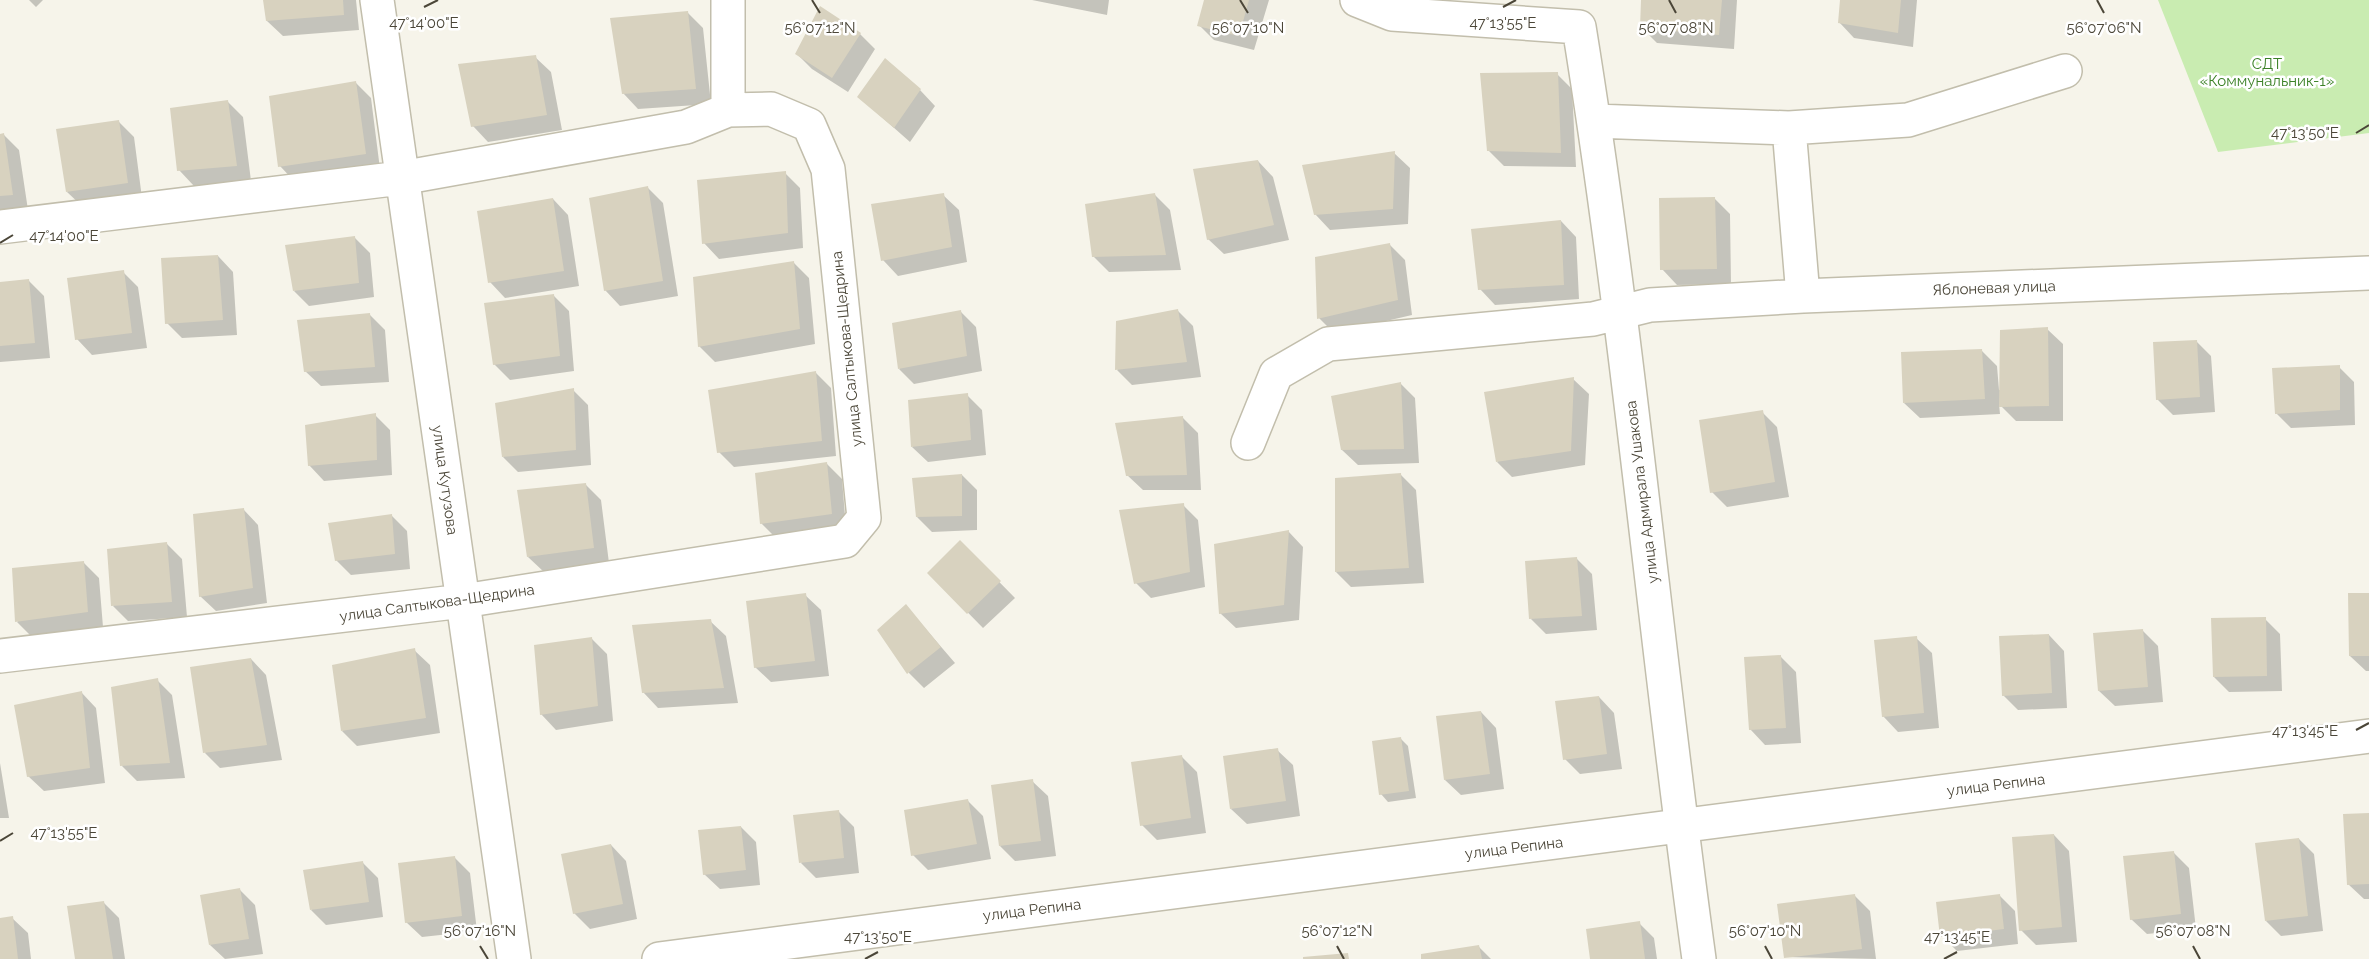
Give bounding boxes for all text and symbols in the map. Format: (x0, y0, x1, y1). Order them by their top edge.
text: 47°14'00"E (389, 14, 459, 32)
text: 47°13'55"E (1470, 14, 1536, 32)
text: 56°07'12"N (784, 19, 856, 37)
text: 56°07'10"N (1212, 19, 1284, 37)
text: 56°07'08"N (1639, 19, 1713, 37)
text: 56°07'06"N (2066, 19, 2142, 37)
park label: СДТ «Коммунальник-1» (2200, 55, 2334, 90)
text: 47°13'50"E (2271, 124, 2339, 142)
text: 47°14'00"E (29, 227, 99, 245)
street label: улица Салтыкова-Щедрина (828, 250, 866, 448)
street label: Яблоневая улица (1932, 277, 2056, 299)
street label: улица Адмирала Ушакова (1622, 400, 1662, 584)
street label: улица Кутузова (428, 424, 462, 536)
street label: улица Салтыкова-Щедрина (338, 580, 536, 626)
text: 47°13'45"E (2272, 722, 2338, 740)
street label: улица Репина (1946, 770, 2046, 800)
text: 47°13'55"E (31, 824, 97, 842)
street label: улица Репина (1464, 833, 1564, 863)
street label: улица Репина (982, 895, 1082, 925)
text: 56°07'16"N (444, 922, 516, 940)
text: 56°07'12"N (1301, 922, 1373, 940)
text: 56°07'10"N (1729, 922, 1801, 940)
text: 56°07'08"N (2156, 922, 2230, 940)
text: 47°13'50"E (844, 928, 912, 946)
text: 47°13'45"E (1924, 928, 1990, 946)

